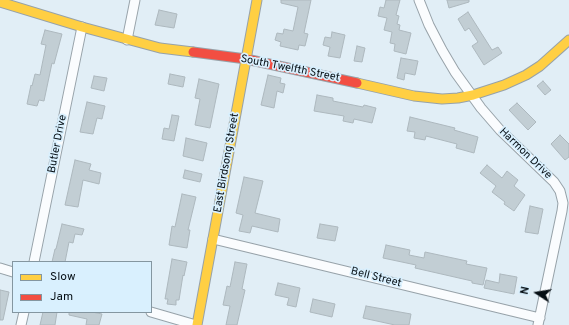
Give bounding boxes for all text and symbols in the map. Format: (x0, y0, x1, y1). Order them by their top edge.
street label: South Twelfth Street (239, 53, 341, 85)
street label: East Birdsong Street (212, 112, 242, 214)
street label: Butler Drive (46, 114, 70, 174)
street label: Harmon Drive (496, 126, 554, 182)
legend (12, 261, 152, 313)
street label: Bell Street (349, 265, 403, 291)
text: Slow (50, 269, 76, 285)
north arrow (517, 273, 557, 313)
text: N (518, 285, 533, 296)
text: Jam (50, 289, 73, 305)

